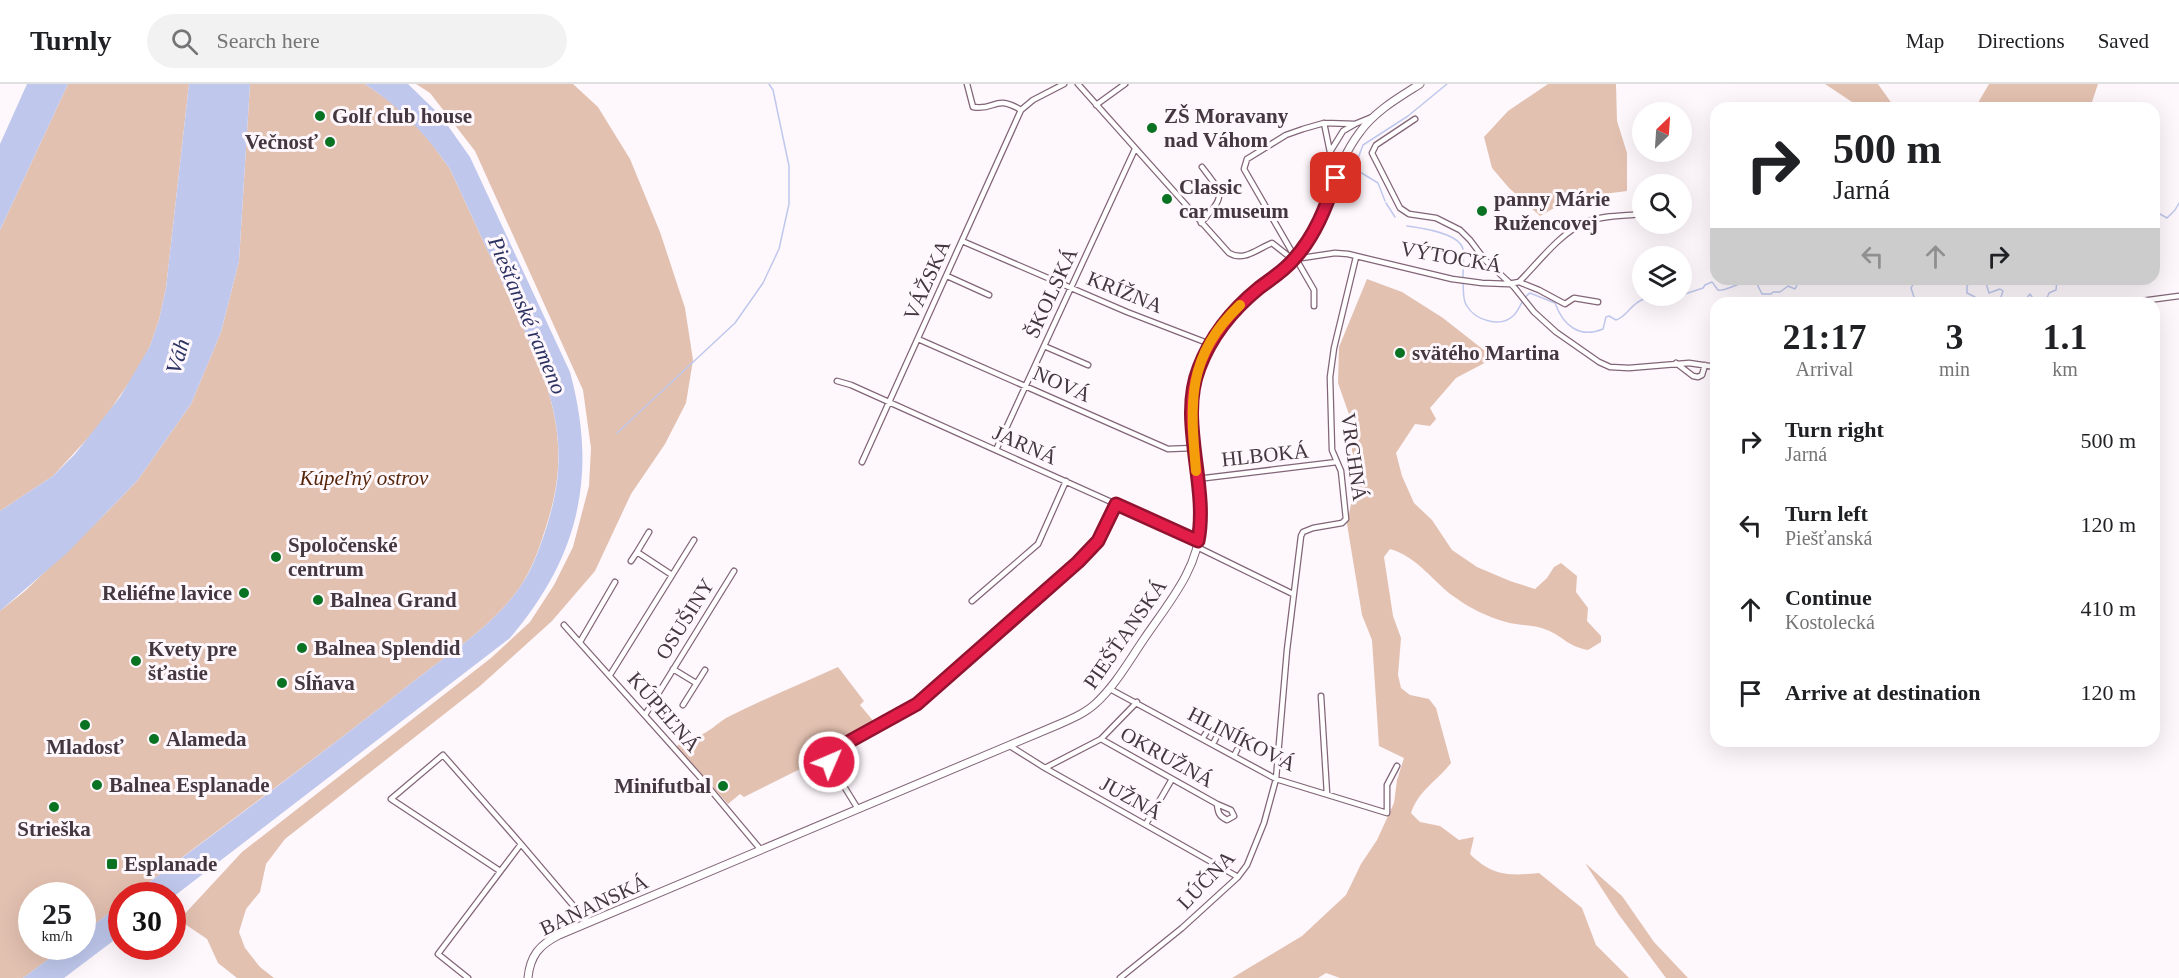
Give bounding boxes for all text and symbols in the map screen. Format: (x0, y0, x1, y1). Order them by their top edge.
search box (147, 14, 567, 68)
text: Turnly (30, 25, 111, 56)
icon: search (168, 25, 201, 58)
text: Search here (216, 28, 320, 53)
text: Map (1906, 29, 1944, 53)
text: Directions (1977, 29, 2065, 53)
text: Saved (2098, 29, 2149, 53)
north arrow (1632, 102, 1692, 162)
map controls (1632, 102, 1692, 306)
place label: Golf club house (332, 104, 472, 128)
place label: ZŠ Moravany nad Váhom (1164, 104, 1289, 152)
marker: Golf club house (313, 109, 327, 123)
marker: ZŠ Moravany nad Váhom (1145, 121, 1159, 135)
icon: right (1734, 126, 1812, 204)
text: 500 m (1833, 126, 1942, 172)
place label: Večnosť (245, 130, 318, 154)
marker: Večnosť (323, 135, 337, 149)
pin (1310, 152, 1361, 203)
icon: arrive (1319, 161, 1352, 194)
button: search (1632, 174, 1692, 234)
place label: Classic car museum (1179, 175, 1289, 223)
text: Jarná (1833, 175, 1890, 205)
place label: panny Márie Ružencovej (1494, 187, 1610, 235)
marker: Classic car museum (1160, 192, 1174, 206)
marker: panny Márie Ružencovej (1475, 204, 1489, 218)
water label: Piešťanské rameno (483, 232, 572, 398)
street label: VÁŽSKA (899, 235, 956, 324)
street label: VÝTOCKÁ (1399, 236, 1504, 278)
icon: left (1856, 240, 1889, 273)
icon: ahead (1919, 240, 1952, 273)
icon: right (1982, 240, 2015, 273)
street label: ŠKOLSKÁ (1020, 243, 1083, 342)
button: layers (1632, 246, 1692, 306)
street label: KRÍŽNA (1084, 266, 1167, 318)
text: 21:17 (1782, 317, 1866, 357)
text: 3 (1946, 317, 1964, 357)
text: 1.1 (2043, 317, 2088, 357)
water label: Váh (160, 336, 195, 377)
place label: svätého Martina (1412, 341, 1560, 365)
marker: svätého Martina (1393, 346, 1407, 360)
text: Arrival (1796, 358, 1853, 380)
text: min (1939, 358, 1970, 380)
text: km (2052, 358, 2078, 380)
street label: NOVÁ (1029, 361, 1095, 408)
street label: VRCHNÁ (1336, 411, 1372, 503)
text: Turn right (1785, 417, 1884, 442)
street label: JARNÁ (989, 420, 1062, 470)
icon: right (1734, 425, 1767, 458)
text: 500 m (2080, 428, 2136, 453)
street label: HLBOKÁ (1220, 438, 1311, 472)
text: Jarná (1785, 443, 1827, 465)
park label: Kúpeľný ostrov (299, 466, 429, 490)
text: Turn left (1785, 501, 1868, 526)
icon: left (1734, 509, 1767, 542)
text: 120 m (2080, 512, 2136, 537)
text: Piešťanská (1785, 527, 1872, 549)
place label: Spoločenské centrum (288, 533, 398, 581)
marker: Spoločenské centrum (269, 550, 283, 564)
street label: OSUŠINY (651, 574, 719, 664)
street label: PIEŠŤANSKÁ (1078, 574, 1172, 693)
place label: Reliéfne lavice (102, 581, 232, 605)
text: Continue (1785, 585, 1872, 610)
marker: Reliéfne lavice (237, 586, 251, 600)
place label: Balnea Grand (330, 588, 457, 612)
marker: Balnea Grand (311, 593, 325, 607)
icon: ahead (1734, 593, 1767, 626)
text: 410 m (2080, 596, 2136, 621)
text: Kostolecká (1785, 611, 1875, 633)
place label: Balnea Splendid (314, 636, 461, 660)
place label: Kvety pre šťastie (148, 637, 237, 685)
marker: Balnea Splendid (295, 641, 309, 655)
marker: Kvety pre šťastie (129, 654, 143, 668)
street label: KÚPEĽNÁ (623, 667, 706, 757)
place label: Sĺňava (294, 671, 355, 695)
marker: Sĺňava (275, 676, 289, 690)
icon: arrive (1734, 677, 1767, 710)
text: Arrive at destination (1785, 680, 1981, 705)
text: 120 m (2080, 680, 2136, 705)
street label: HLINÍKOVÁ (1184, 702, 1301, 777)
marker: Mladosť (78, 718, 92, 732)
street label: OKRUŽNÁ (1116, 722, 1218, 793)
place label: Alameda (166, 727, 247, 751)
position arrow (797, 730, 861, 794)
marker: Alameda (147, 732, 161, 746)
place label: Mladosť (46, 735, 124, 759)
street label: JUŽNÁ (1096, 771, 1167, 825)
place label: Balnea Esplanade (109, 773, 269, 797)
place label: Minifutbal (614, 774, 711, 798)
marker: Balnea Esplanade (90, 778, 104, 792)
marker: Minifutbal (716, 779, 730, 793)
marker: Strieška (47, 800, 61, 814)
place label: Strieška (17, 817, 91, 841)
street label: LÚČNA (1172, 845, 1240, 914)
place label: Esplanade (124, 852, 217, 876)
marker: Esplanade (105, 857, 119, 871)
street label: BANANSKÁ (536, 869, 653, 941)
speed limit sign: 30 (108, 882, 186, 960)
text: 25 (42, 897, 72, 930)
text: km/h (42, 928, 72, 944)

